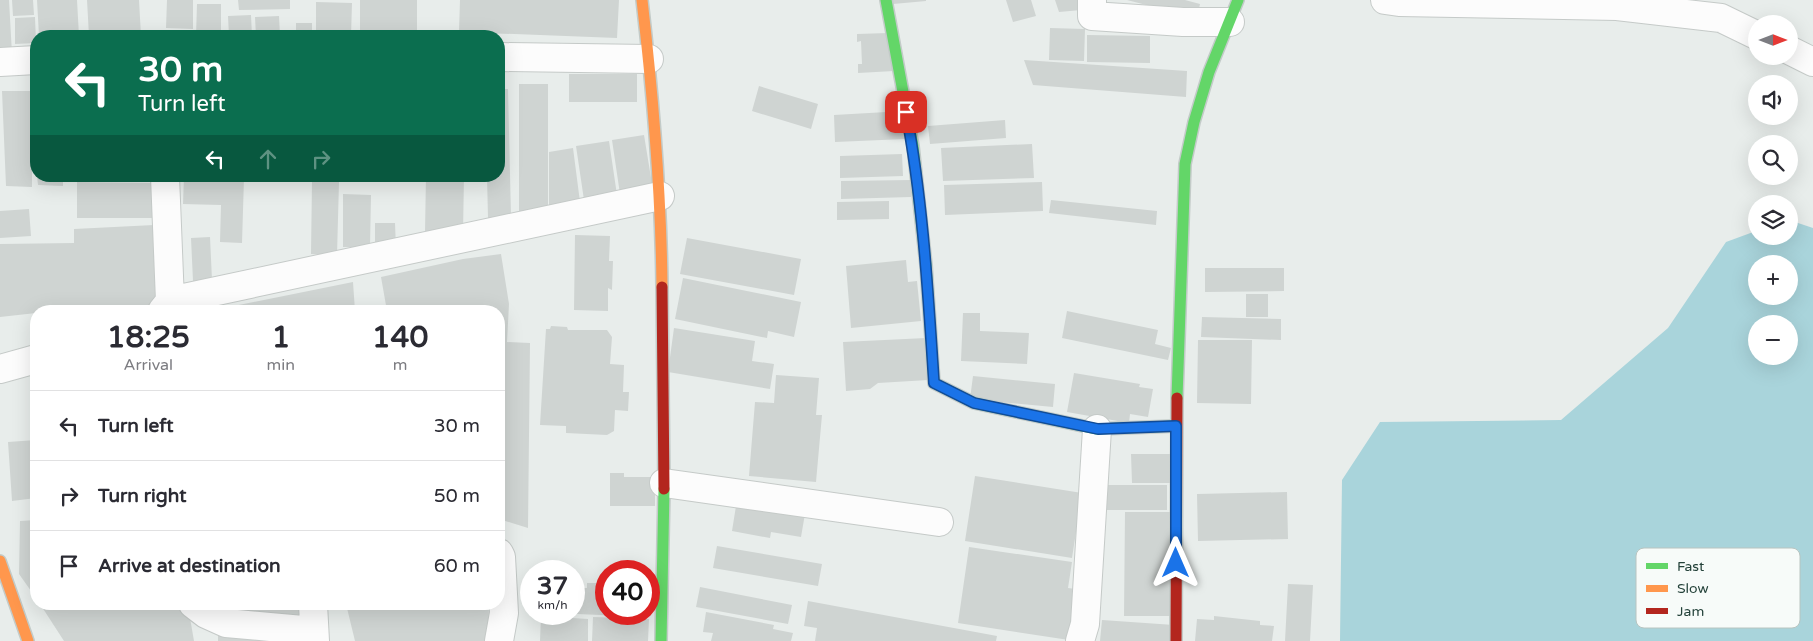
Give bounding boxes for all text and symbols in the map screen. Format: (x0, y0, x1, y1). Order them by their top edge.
north arrow (1748, 15, 1798, 65)
map controls (1748, 15, 1798, 365)
text: 30 m (138, 49, 223, 91)
icon: left (55, 50, 120, 115)
button: sound (1748, 75, 1798, 125)
text: Turn left (138, 91, 226, 117)
pin (885, 91, 927, 133)
icon: arrive (892, 98, 920, 126)
button: search (1748, 135, 1798, 185)
icon: left (201, 145, 229, 173)
icon: ahead (254, 145, 282, 173)
icon: right (307, 145, 335, 173)
button: layers (1748, 195, 1798, 245)
button: + (1748, 255, 1798, 305)
button: − (1748, 315, 1798, 365)
text: 18:25 (107, 319, 190, 356)
text: 1 (271, 319, 290, 356)
text: 140 (372, 319, 428, 356)
text: Arrival (124, 355, 173, 375)
text: min (267, 355, 295, 375)
text: m (393, 355, 407, 375)
icon: left (55, 412, 83, 440)
text: Turn left (98, 415, 174, 437)
text: 30 m (434, 415, 480, 437)
icon: right (55, 482, 83, 510)
text: Turn right (98, 485, 186, 507)
text: 50 m (434, 485, 480, 507)
position arrow (1149, 536, 1201, 588)
legend (1636, 548, 1800, 628)
icon: arrive (55, 552, 83, 580)
text: Arrive at destination (98, 555, 281, 577)
text: 60 m (434, 555, 480, 577)
text: Fast (1677, 558, 1705, 575)
speed limit sign: 40 (595, 560, 660, 625)
text: 37 (537, 571, 568, 601)
text: Slow (1677, 580, 1709, 597)
text: km/h (537, 598, 568, 612)
text: Jam (1677, 603, 1704, 620)

